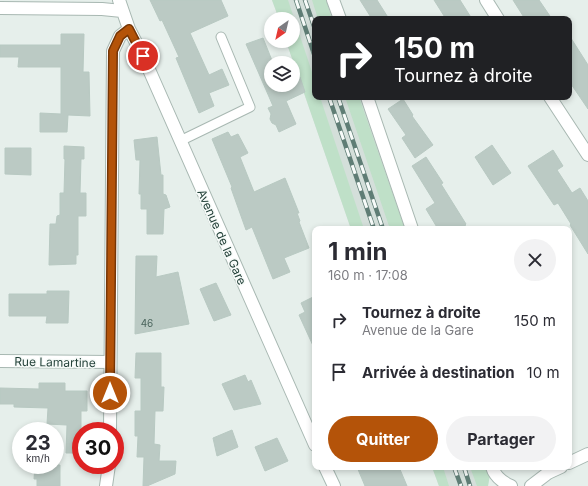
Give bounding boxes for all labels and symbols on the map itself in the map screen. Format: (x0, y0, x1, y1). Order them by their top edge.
north arrow (264, 12, 300, 48)
pin (126, 39, 160, 73)
street label: Avenue de la Gare (194, 187, 250, 287)
house number: 46 (141, 317, 153, 329)
street label: Rue Lamartine (14, 354, 96, 370)
position arrow (89, 372, 131, 414)
speed limit sign: 30 (72, 422, 124, 474)

